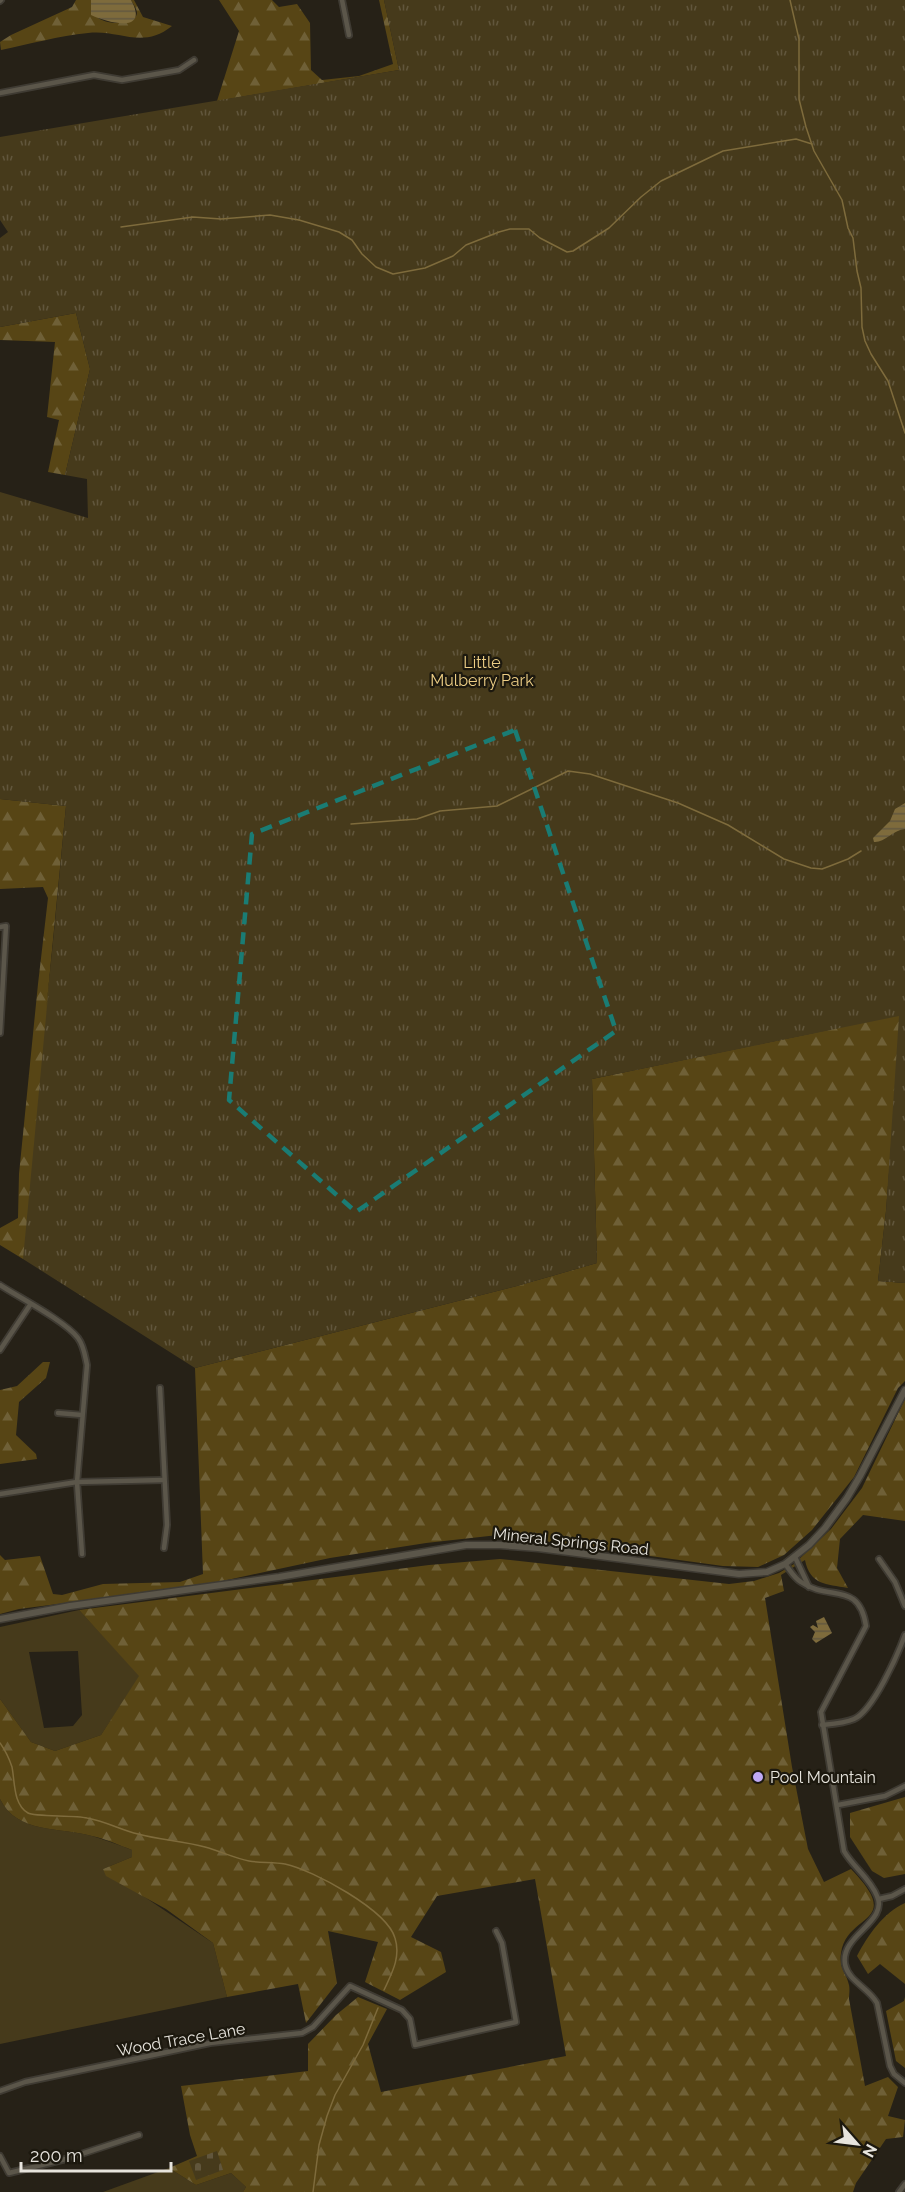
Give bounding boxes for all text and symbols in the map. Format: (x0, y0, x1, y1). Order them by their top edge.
park label: Little Mulberry Park (430, 653, 534, 690)
street label: Mineral Springs Road (492, 1524, 650, 1559)
place label: Pool Mountain (770, 1768, 876, 1787)
marker: Pool Mountain (751, 1770, 765, 1784)
street label: Wood Trace Lane (116, 2019, 247, 2060)
north arrow (827, 2114, 887, 2174)
scale bar (21, 2135, 171, 2173)
text: N (859, 2141, 881, 2161)
text: 200 m (30, 2145, 83, 2166)

